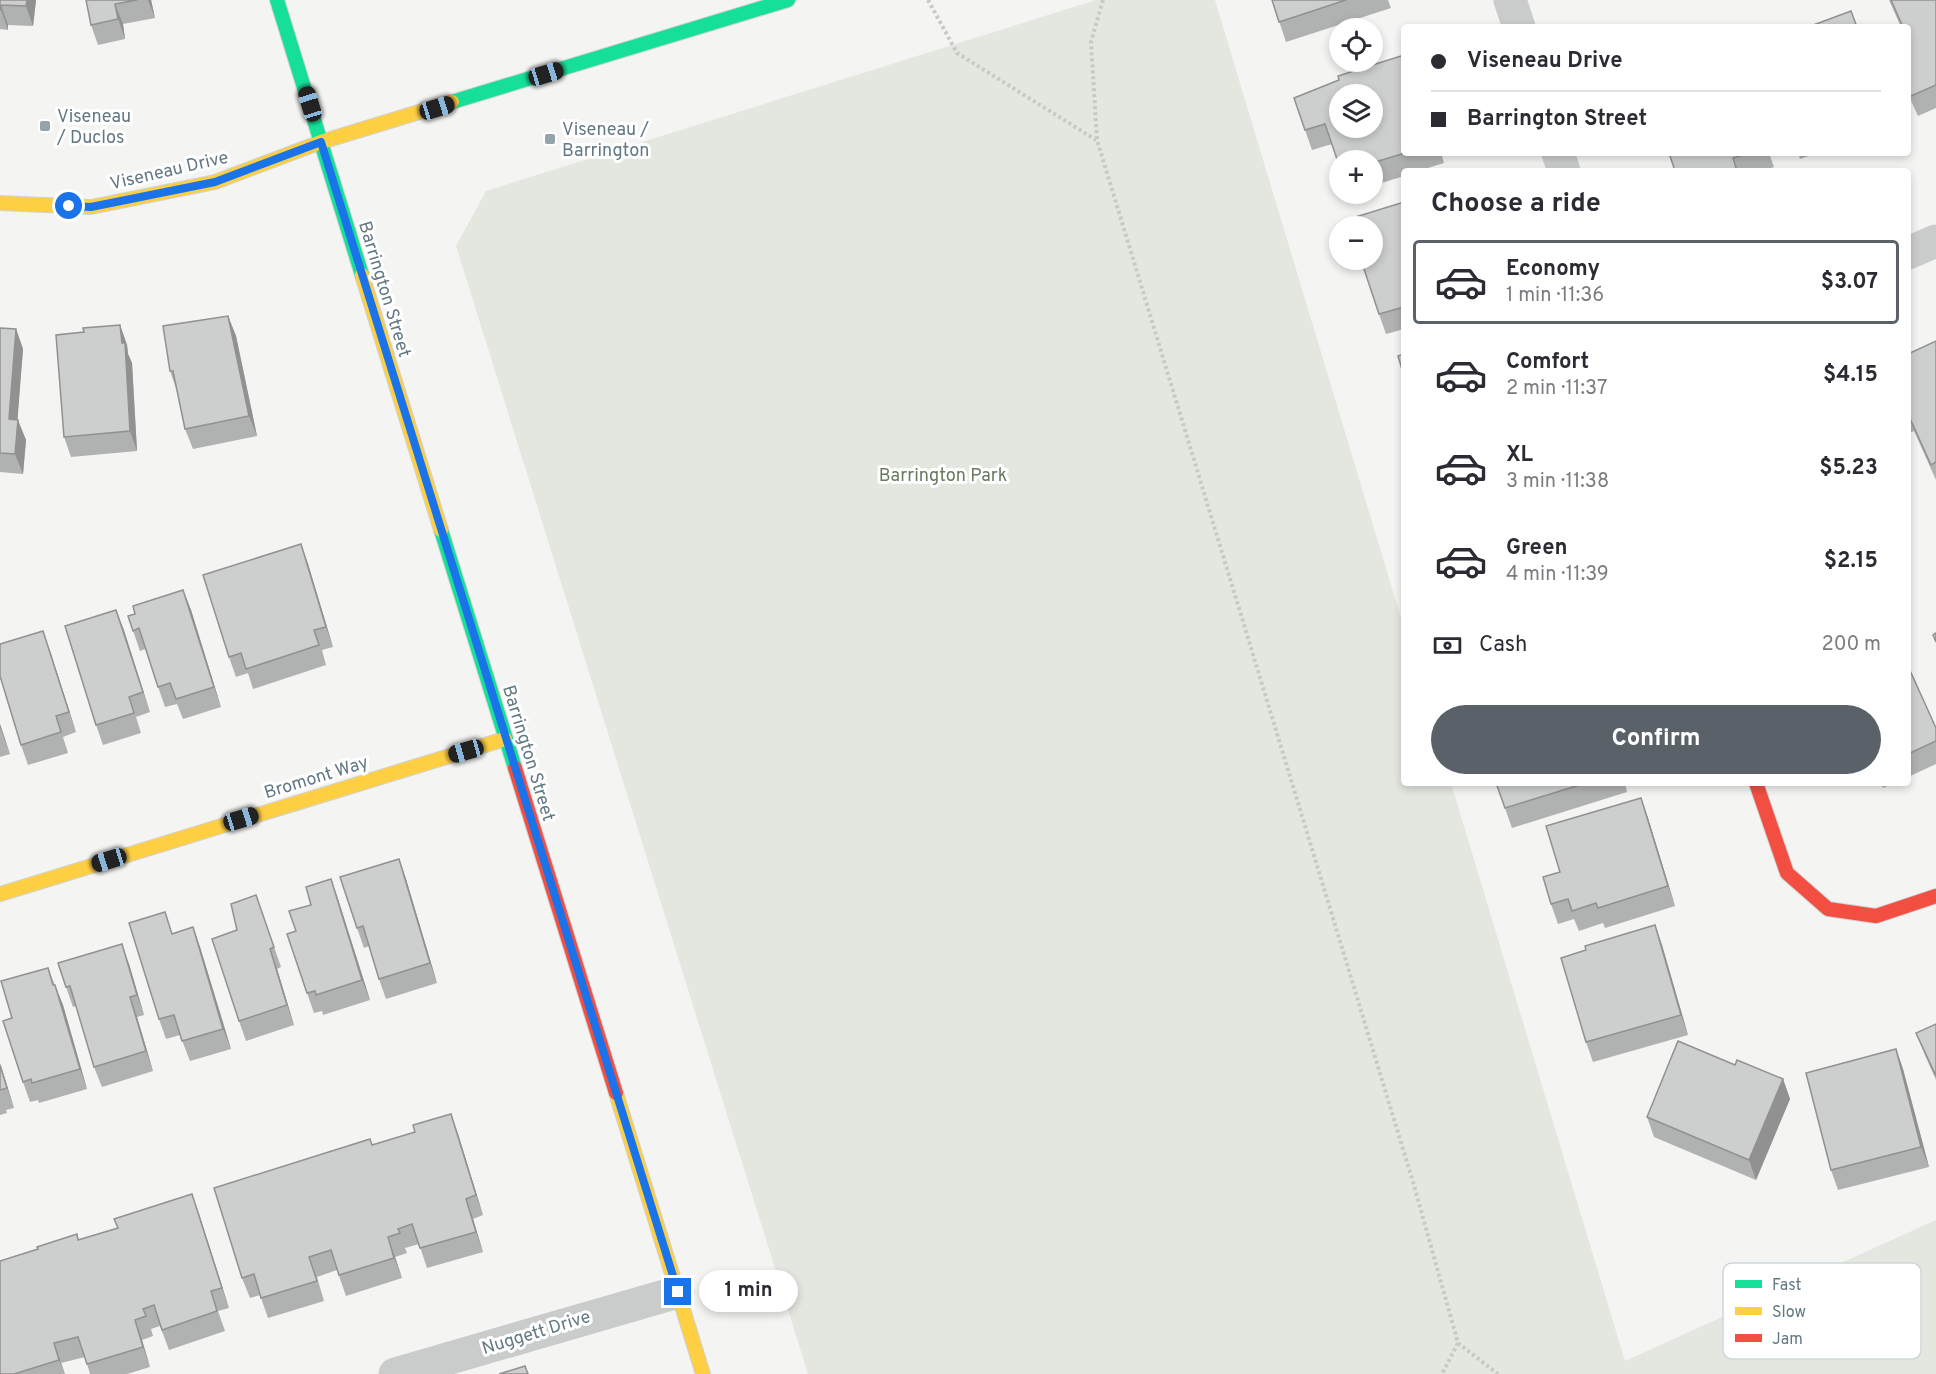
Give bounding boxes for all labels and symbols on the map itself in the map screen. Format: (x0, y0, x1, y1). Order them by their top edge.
car (526, 60, 566, 88)
car (296, 84, 324, 124)
car (417, 94, 457, 122)
place label: Viseneau / Duclos (56, 106, 131, 150)
marker: Viseneau / Duclos (38, 119, 52, 133)
place label: Viseneau / Barrington (562, 119, 649, 163)
marker: Viseneau / Barrington (543, 132, 557, 146)
street label: Viseneau Drive (108, 147, 231, 196)
route start (55, 192, 82, 219)
street label: Barrington Street (352, 219, 415, 360)
park label: Barrington Park (879, 465, 1007, 488)
street label: Barrington Street (496, 683, 559, 824)
car (446, 737, 486, 765)
street label: Bromont Way (261, 752, 371, 805)
car (221, 805, 261, 833)
car (89, 846, 129, 874)
legend (1723, 1263, 1921, 1359)
callout: 1 min (699, 1271, 798, 1313)
text: Fast (1772, 1276, 1802, 1296)
route end (664, 1278, 691, 1305)
text: Slow (1772, 1303, 1806, 1323)
street label: Nuggett Drive (479, 1306, 594, 1361)
text: Jam (1772, 1330, 1803, 1350)

